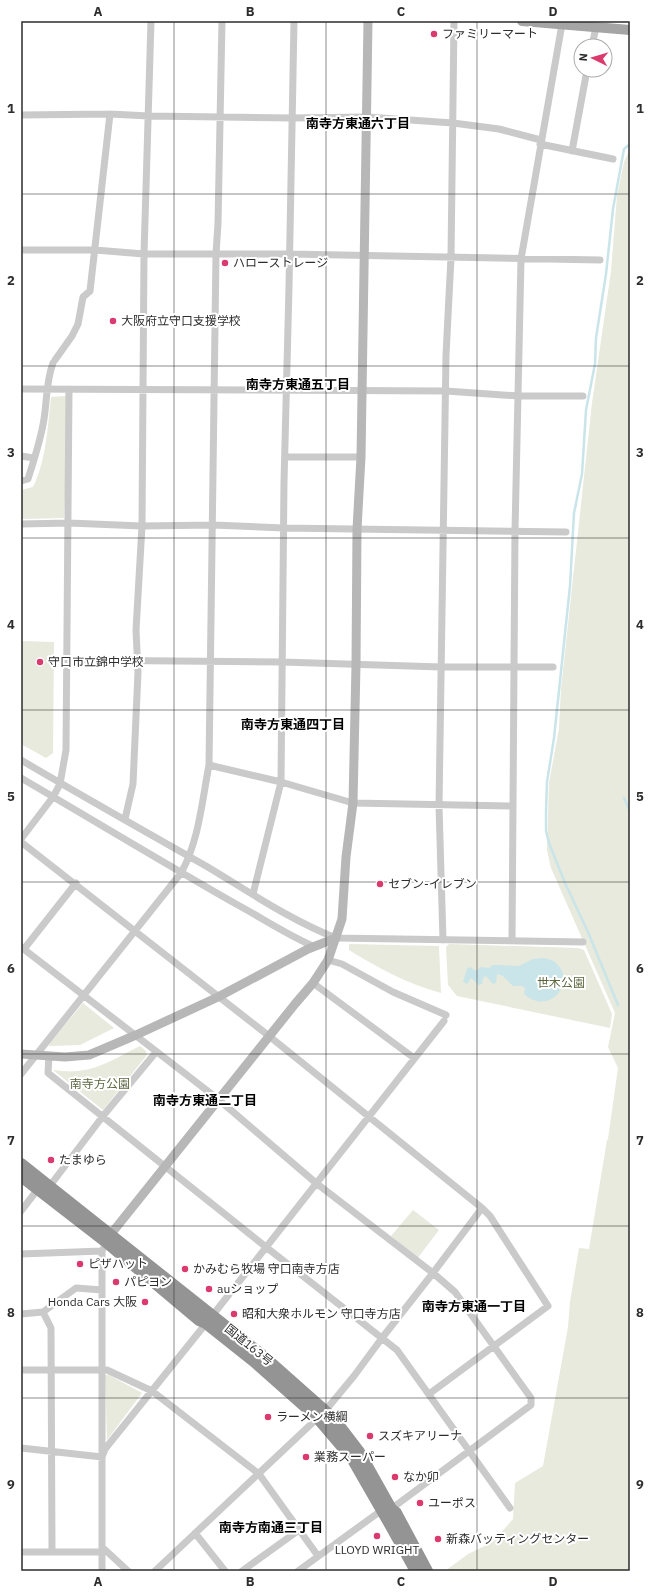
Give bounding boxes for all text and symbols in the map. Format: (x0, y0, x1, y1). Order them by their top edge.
text: A (94, 3, 103, 20)
text: B (246, 3, 255, 20)
text: C (397, 3, 406, 20)
text: D (548, 3, 558, 20)
place label: ファミリーマート (442, 26, 538, 41)
marker: ファミリーマート (429, 29, 439, 39)
north arrow (573, 38, 613, 78)
text: N (576, 53, 590, 62)
text: 1 (7, 100, 15, 117)
text: 1 (636, 100, 644, 117)
district label: 南寺方東通六丁目 (306, 115, 410, 132)
place label: ハローストレージ (233, 255, 328, 270)
marker: ハローストレージ (220, 258, 230, 268)
text: 2 (7, 272, 15, 289)
text: 2 (636, 272, 644, 289)
place label: 大阪府立守口支援学校 (121, 313, 241, 328)
marker: 大阪府立守口支援学校 (108, 316, 118, 326)
district label: 南寺方東通五丁目 (246, 376, 350, 393)
text: 3 (7, 444, 15, 461)
text: 3 (636, 444, 644, 461)
text: 4 (7, 616, 15, 633)
text: 4 (636, 616, 644, 633)
place label: 守口市立錦中学校 (48, 654, 144, 669)
marker: 守口市立錦中学校 (35, 657, 45, 667)
district label: 南寺方東通四丁目 (241, 716, 345, 733)
text: 5 (7, 788, 15, 805)
text: 5 (636, 788, 644, 805)
place label: セブン-イレブン (388, 876, 477, 891)
marker: セブン-イレブン (375, 879, 385, 889)
text: 6 (7, 960, 15, 977)
text: 6 (636, 960, 644, 977)
park label: 世木公園 (537, 975, 585, 990)
park label: 南寺方公園 (70, 1076, 130, 1091)
district label: 南寺方東通二丁目 (153, 1092, 257, 1109)
text: 7 (7, 1132, 15, 1149)
text: 7 (636, 1132, 644, 1149)
place label: たまゆら (59, 1152, 107, 1167)
marker: たまゆら (46, 1155, 56, 1165)
place label: ピザハット (88, 1256, 148, 1271)
marker: ピザハット (75, 1259, 85, 1269)
place label: かみむら牧場 守口南寺方店 (193, 1261, 340, 1276)
marker: かみむら牧場 守口南寺方店 (180, 1264, 190, 1274)
place label: パピヨン (124, 1274, 172, 1289)
marker: パピヨン (111, 1277, 121, 1287)
place label: auショップ (217, 1281, 278, 1296)
marker: auショップ (204, 1284, 214, 1294)
place label: Honda Cars 大阪 (48, 1294, 137, 1309)
marker: Honda Cars 大阪 (140, 1297, 150, 1307)
district label: 南寺方東通一丁目 (422, 1298, 526, 1315)
text: 8 (7, 1304, 15, 1321)
text: 8 (636, 1304, 644, 1321)
place label: 昭和大衆ホルモン 守口寺方店 (242, 1306, 401, 1321)
marker: 昭和大衆ホルモン 守口寺方店 (229, 1309, 239, 1319)
street label: 国道163号 (222, 1321, 276, 1369)
place label: ラーメン横綱 (276, 1409, 348, 1424)
marker: ラーメン横綱 (263, 1412, 273, 1422)
place label: スズキアリーナ (378, 1428, 462, 1443)
marker: スズキアリーナ (365, 1431, 375, 1441)
place label: 業務スーパー (314, 1449, 386, 1464)
marker: 業務スーパー (301, 1452, 311, 1462)
place label: なか卯 (403, 1469, 439, 1484)
marker: なか卯 (390, 1472, 400, 1482)
text: 9 (7, 1476, 15, 1493)
text: 9 (636, 1476, 644, 1493)
place label: ユーポス (428, 1495, 476, 1510)
marker: ユーポス (415, 1498, 425, 1508)
district label: 南寺方南通三丁目 (219, 1519, 323, 1536)
marker: LLOYD WRIGHT (372, 1531, 382, 1541)
place label: 新森バッティングセンター (446, 1531, 589, 1546)
marker: 新森バッティングセンター (433, 1534, 443, 1544)
place label: LLOYD WRIGHT (335, 1542, 419, 1557)
text: A (94, 1573, 103, 1590)
text: B (246, 1573, 255, 1590)
text: C (397, 1573, 406, 1590)
text: D (548, 1573, 558, 1590)

